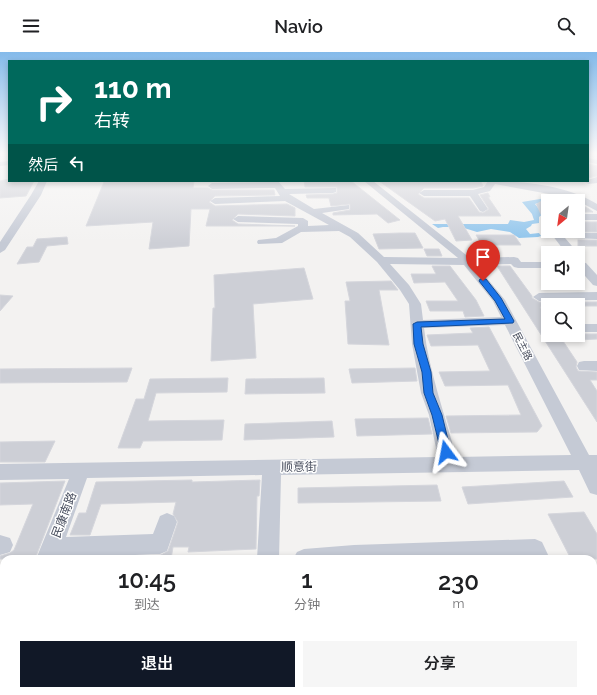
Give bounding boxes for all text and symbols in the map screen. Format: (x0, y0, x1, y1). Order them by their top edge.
icon: menu (20, 15, 42, 37)
icon: search (555, 15, 577, 37)
text: Navio (274, 16, 323, 37)
text: 110 m (94, 72, 172, 105)
icon: right (28, 76, 80, 128)
text: 右转 (94, 110, 130, 131)
icon: left (66, 152, 88, 174)
text: 然后 (28, 156, 58, 174)
north arrow (541, 194, 585, 238)
map controls (541, 194, 585, 342)
pin (466, 240, 500, 281)
icon: arrive (472, 246, 494, 268)
button: sound (541, 246, 585, 290)
button: search (541, 298, 585, 342)
street label: 民主路 (511, 330, 534, 362)
position arrow (425, 431, 467, 473)
street label: 顺意街 (281, 460, 317, 474)
street label: 民康南路 (49, 490, 79, 540)
text: 10:45 (118, 565, 176, 594)
text: 1 (301, 565, 313, 594)
text: 230 (438, 567, 479, 596)
text: m (453, 596, 464, 611)
text: 到达 (134, 597, 160, 612)
text: 分钟 (294, 597, 320, 612)
button: 退出 (20, 641, 295, 687)
button: 分享 (303, 641, 577, 687)

